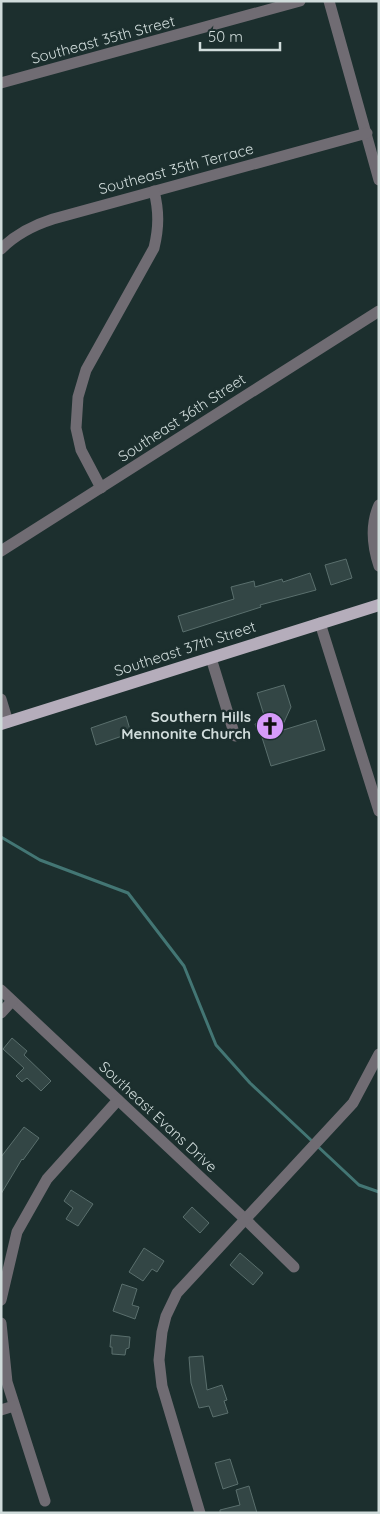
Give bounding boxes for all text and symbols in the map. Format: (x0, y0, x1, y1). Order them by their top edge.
street label: Southeast 35th Street (29, 11, 177, 68)
scale bar (200, 20, 280, 52)
text: 50 m (208, 27, 243, 46)
street label: Southeast 35th Terrace (96, 139, 255, 198)
street label: Southeast 36th Street (114, 369, 249, 466)
street label: Southeast 37th Street (112, 617, 258, 680)
place label: Southern Hills Mennonite Church (121, 707, 251, 743)
church icon: Southern Hills Mennonite Church (255, 711, 285, 741)
street label: Southeast Evans Drive (95, 1057, 221, 1176)

